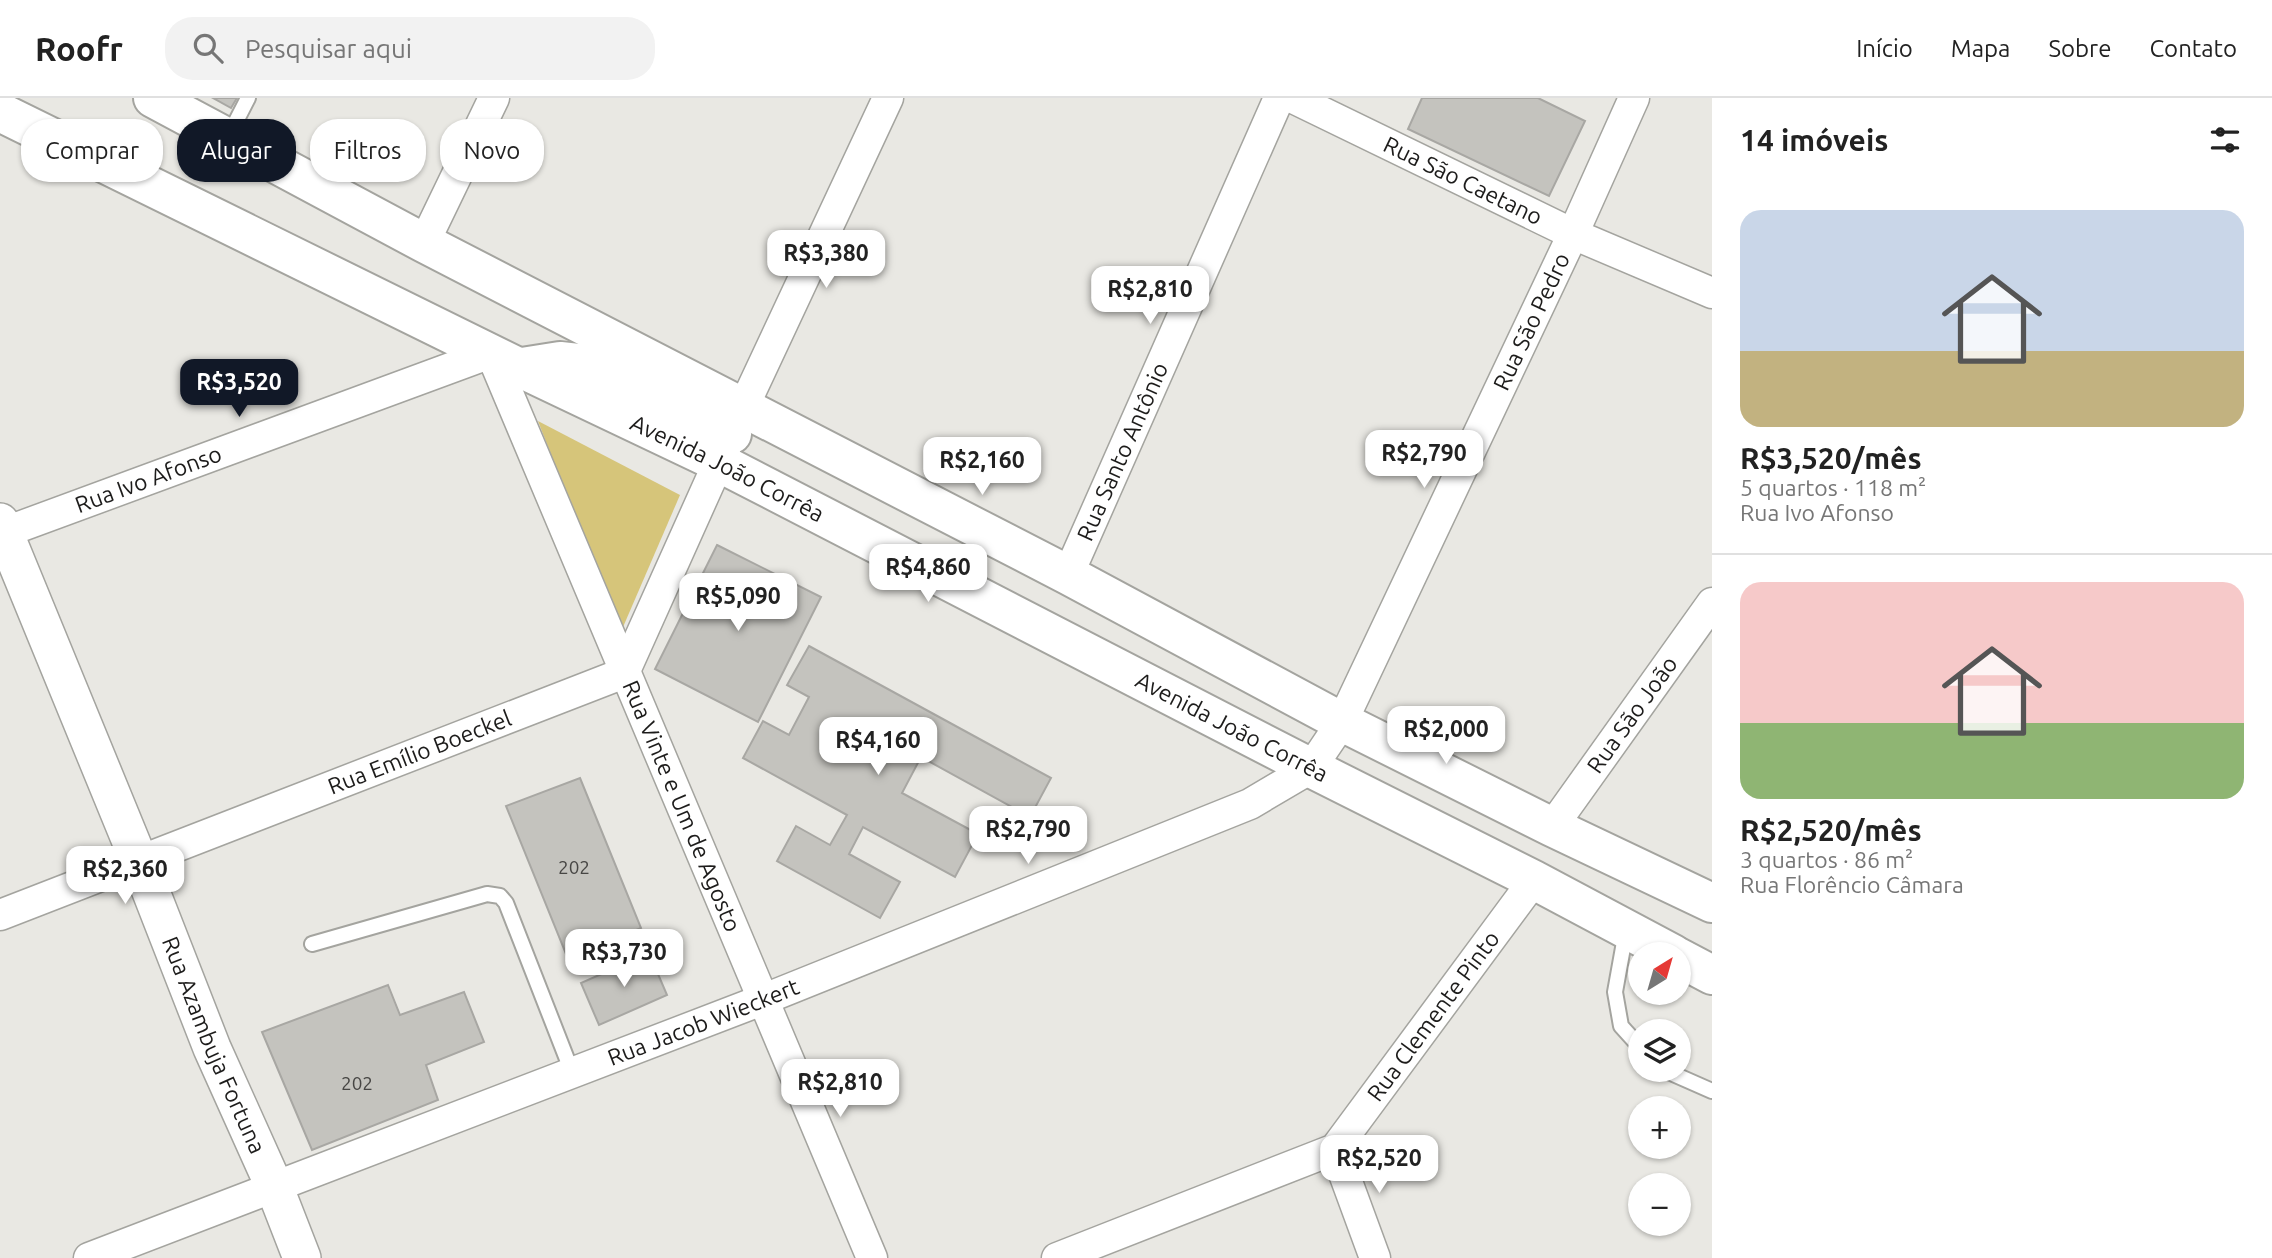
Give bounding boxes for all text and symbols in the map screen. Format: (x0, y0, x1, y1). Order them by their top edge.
search box (165, 17, 655, 80)
icon: search (189, 29, 227, 67)
text: Roofr (35, 30, 123, 67)
text: Pesquisar aqui (245, 34, 412, 63)
text: Início (1856, 35, 1913, 62)
text: Mapa (1951, 35, 2010, 62)
text: Sobre (2048, 35, 2111, 62)
text: Contato (2149, 35, 2237, 62)
chip: Comprar (21, 119, 163, 182)
chip: Alugar (177, 119, 296, 182)
chip: Filtros (310, 119, 426, 182)
chip: Novo (440, 119, 544, 182)
icon: filters (2206, 121, 2244, 159)
text: 14 imóveis (1740, 123, 1888, 157)
street label: Rua São Caetano (1380, 131, 1547, 229)
pin: R$3,380 (761, 230, 891, 290)
text: R$3,380 (783, 240, 869, 265)
street label: Rua São Pedro (1488, 249, 1574, 394)
icon: home (1929, 256, 2055, 382)
pin: R$2,810 (1085, 266, 1215, 326)
text: R$2,810 (1107, 276, 1193, 301)
street label: Rua Santo Antônio (1072, 358, 1172, 544)
pin: R$3,520 (174, 360, 304, 419)
text: R$3,520 (196, 369, 282, 394)
street label: Avenida João Corrêa (627, 409, 828, 527)
pin: R$2,790 (1359, 430, 1489, 490)
pin: R$2,160 (917, 438, 1047, 497)
street label: Rua Ivo Afonso (71, 440, 225, 517)
text: R$2,790 (1381, 440, 1467, 465)
text: R$3,520/mês (1740, 441, 1922, 475)
text: R$2,160 (939, 447, 1025, 472)
text: 5 quartos · 118 m² (1740, 475, 1926, 500)
text: Rua Ivo Afonso (1740, 500, 1894, 525)
pin: R$4,860 (863, 545, 993, 604)
text: R$4,860 (885, 554, 971, 579)
pin: R$5,090 (673, 574, 803, 633)
text: R$5,090 (695, 583, 781, 608)
icon: home (1929, 628, 2055, 754)
street label: Rua São João (1582, 651, 1682, 778)
street label: Avenida João Corrêa (1132, 667, 1332, 786)
street label: Rua Vinte e Um de Agosto (618, 677, 746, 935)
street label: Rua Emílio Boeckel (324, 705, 515, 799)
pin: R$2,000 (1381, 706, 1511, 766)
text: R$2,000 (1403, 716, 1489, 741)
pin: R$4,160 (813, 718, 943, 777)
text: R$4,160 (835, 727, 921, 752)
pin: R$2,790 (963, 806, 1093, 866)
text: R$2,520/mês (1740, 813, 1922, 847)
text: R$2,790 (985, 816, 1071, 841)
pin: R$2,360 (60, 846, 190, 906)
text: 3 quartos · 86 m² (1740, 847, 1913, 872)
text: R$2,360 (82, 856, 168, 881)
house number: 202 (558, 856, 590, 878)
text: Rua Florêncio Câmara (1740, 872, 1964, 897)
street label: Rua Clemente Pinto (1362, 926, 1504, 1106)
pin: R$3,730 (559, 930, 689, 989)
street label: Rua Azambuja Fortuna (158, 933, 271, 1157)
text: R$3,730 (581, 939, 667, 964)
north arrow (1628, 942, 1690, 1004)
map controls (1628, 942, 1691, 1236)
street label: Rua Jacob Wieckert (604, 973, 802, 1070)
button: layers (1628, 1019, 1691, 1082)
pin: R$2,810 (775, 1060, 905, 1119)
text: R$2,810 (797, 1069, 883, 1094)
house number: 202 (341, 1072, 373, 1094)
button: + (1628, 1096, 1691, 1159)
pin: R$2,520 (1314, 1136, 1444, 1195)
text: R$2,520 (1336, 1145, 1422, 1170)
button: − (1628, 1173, 1691, 1236)

